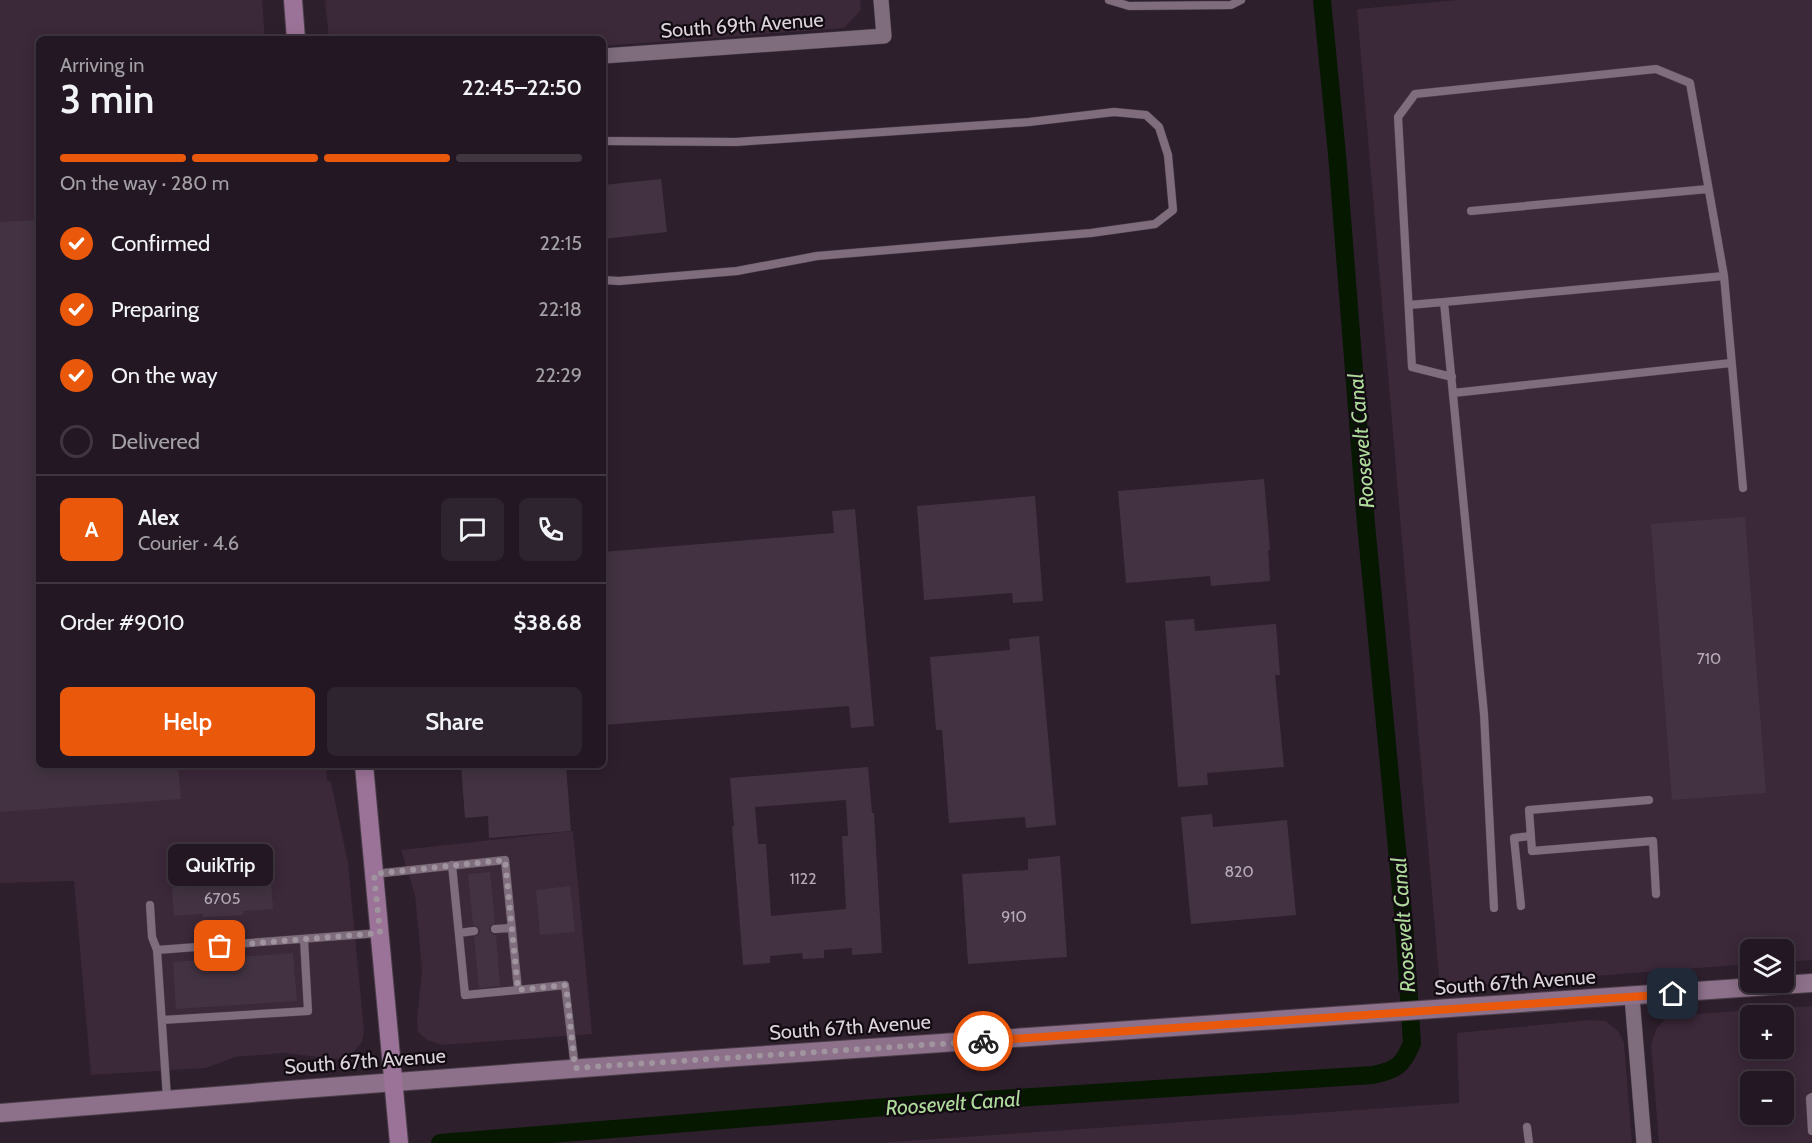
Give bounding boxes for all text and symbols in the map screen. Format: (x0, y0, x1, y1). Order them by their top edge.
street label: South 69th Avenue (660, 7, 824, 43)
text: Arriving in (60, 53, 144, 77)
text: 22:45–22:50 (462, 74, 582, 101)
text: 3 min (60, 75, 154, 123)
text: On the way · 280 m (60, 171, 229, 195)
icon: check (60, 227, 93, 260)
text: Confirmed (111, 230, 210, 257)
text: 22:15 (540, 231, 582, 255)
icon: check (60, 293, 93, 326)
text: Preparing (111, 296, 199, 323)
text: 22:18 (538, 297, 582, 321)
icon: check (60, 359, 93, 392)
text: On the way (111, 362, 218, 389)
text: 22:29 (535, 363, 582, 387)
water label: Roosevelt Canal (1343, 372, 1379, 509)
text: Delivered (111, 428, 200, 455)
button: chat (441, 498, 504, 561)
button: phone (519, 498, 582, 561)
text: Alex (138, 504, 179, 531)
text: A (85, 516, 98, 543)
text: Courier · 4.6 (138, 531, 239, 555)
text: Order #9010 (60, 609, 185, 636)
text: $38.68 (514, 609, 582, 636)
house number: 710 (1697, 649, 1721, 668)
button: Help (60, 687, 315, 756)
button: Share (327, 687, 582, 756)
callout: QuikTrip (168, 844, 272, 886)
text: QuikTrip (186, 853, 255, 877)
water label: Roosevelt Canal (1386, 857, 1420, 993)
house number: 820 (1224, 862, 1254, 881)
house number: 1122 (789, 869, 817, 888)
house number: 6705 (204, 889, 240, 908)
house number: 910 (1001, 907, 1027, 926)
pin (194, 920, 245, 971)
icon: bag (203, 929, 236, 962)
map controls (1740, 939, 1794, 1125)
button: layers (1740, 939, 1794, 993)
street label: South 67th Avenue (1433, 964, 1597, 1000)
pin (1647, 968, 1698, 1019)
icon: home (1656, 977, 1689, 1010)
button: + (1740, 1005, 1794, 1059)
street label: South 67th Avenue (768, 1009, 932, 1045)
courier (953, 1011, 1013, 1071)
icon: bike (967, 1025, 1000, 1058)
street label: South 67th Avenue (283, 1043, 447, 1079)
button: − (1740, 1071, 1794, 1125)
water label: Roosevelt Canal (885, 1086, 1021, 1120)

